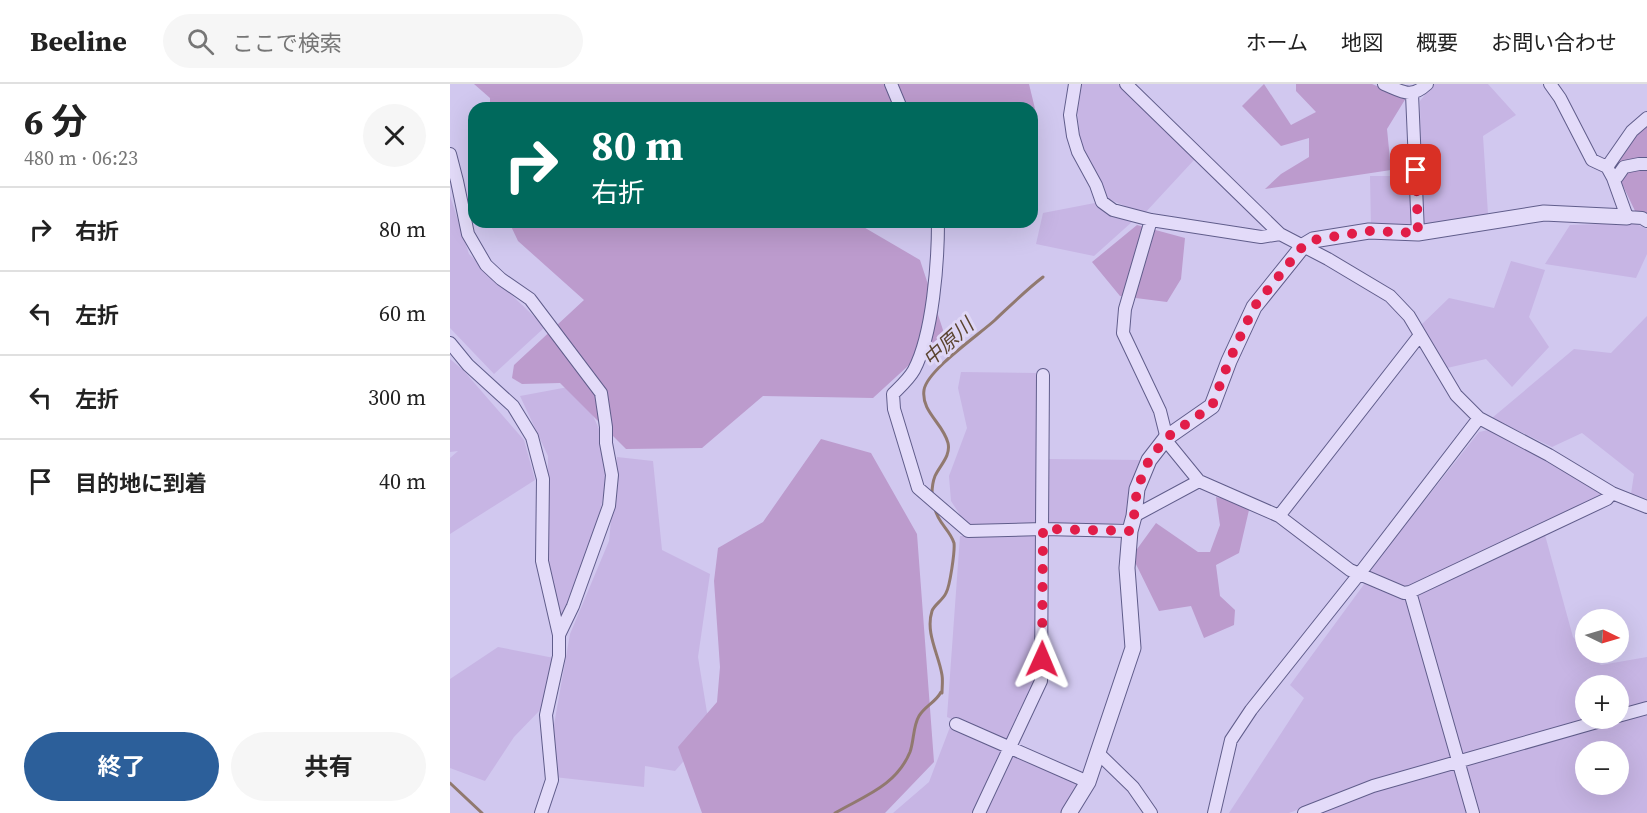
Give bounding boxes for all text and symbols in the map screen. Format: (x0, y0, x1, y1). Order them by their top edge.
search box (163, 14, 583, 68)
text: Beeline (30, 22, 127, 60)
icon: search (184, 25, 217, 58)
text: ここで検索 (232, 28, 342, 58)
text: ホーム (1246, 28, 1308, 57)
text: 地図 (1341, 28, 1383, 57)
text: 概要 (1416, 28, 1458, 57)
text: お問い合わせ (1491, 28, 1617, 57)
text: 6 分 (24, 97, 87, 146)
button: close (363, 104, 426, 167)
text: 80 m (591, 116, 684, 174)
icon: right (492, 126, 570, 204)
text: 480 m · 06:23 (24, 144, 138, 172)
pin (1390, 144, 1441, 195)
icon: arrive (1399, 153, 1432, 186)
text: 右折 (591, 174, 645, 211)
icon: right (24, 213, 57, 246)
text: 80 m (379, 214, 426, 244)
text: 右折 (75, 216, 119, 246)
icon: left (24, 297, 57, 330)
text: 60 m (379, 298, 426, 328)
text: 左折 (75, 300, 119, 330)
water label: 中原川 (916, 310, 981, 372)
icon: left (24, 381, 57, 414)
text: 300 m (368, 382, 426, 412)
text: 左折 (75, 384, 119, 414)
icon: arrive (24, 465, 57, 498)
text: 40 m (379, 466, 426, 496)
text: 目的地に到着 (75, 468, 207, 498)
north arrow (1575, 609, 1629, 663)
map controls (1575, 609, 1629, 795)
position arrow (1010, 627, 1074, 691)
button: + (1575, 675, 1629, 729)
button: 終了 (24, 732, 219, 801)
button: 共有 (231, 732, 426, 801)
button: − (1575, 741, 1629, 795)

